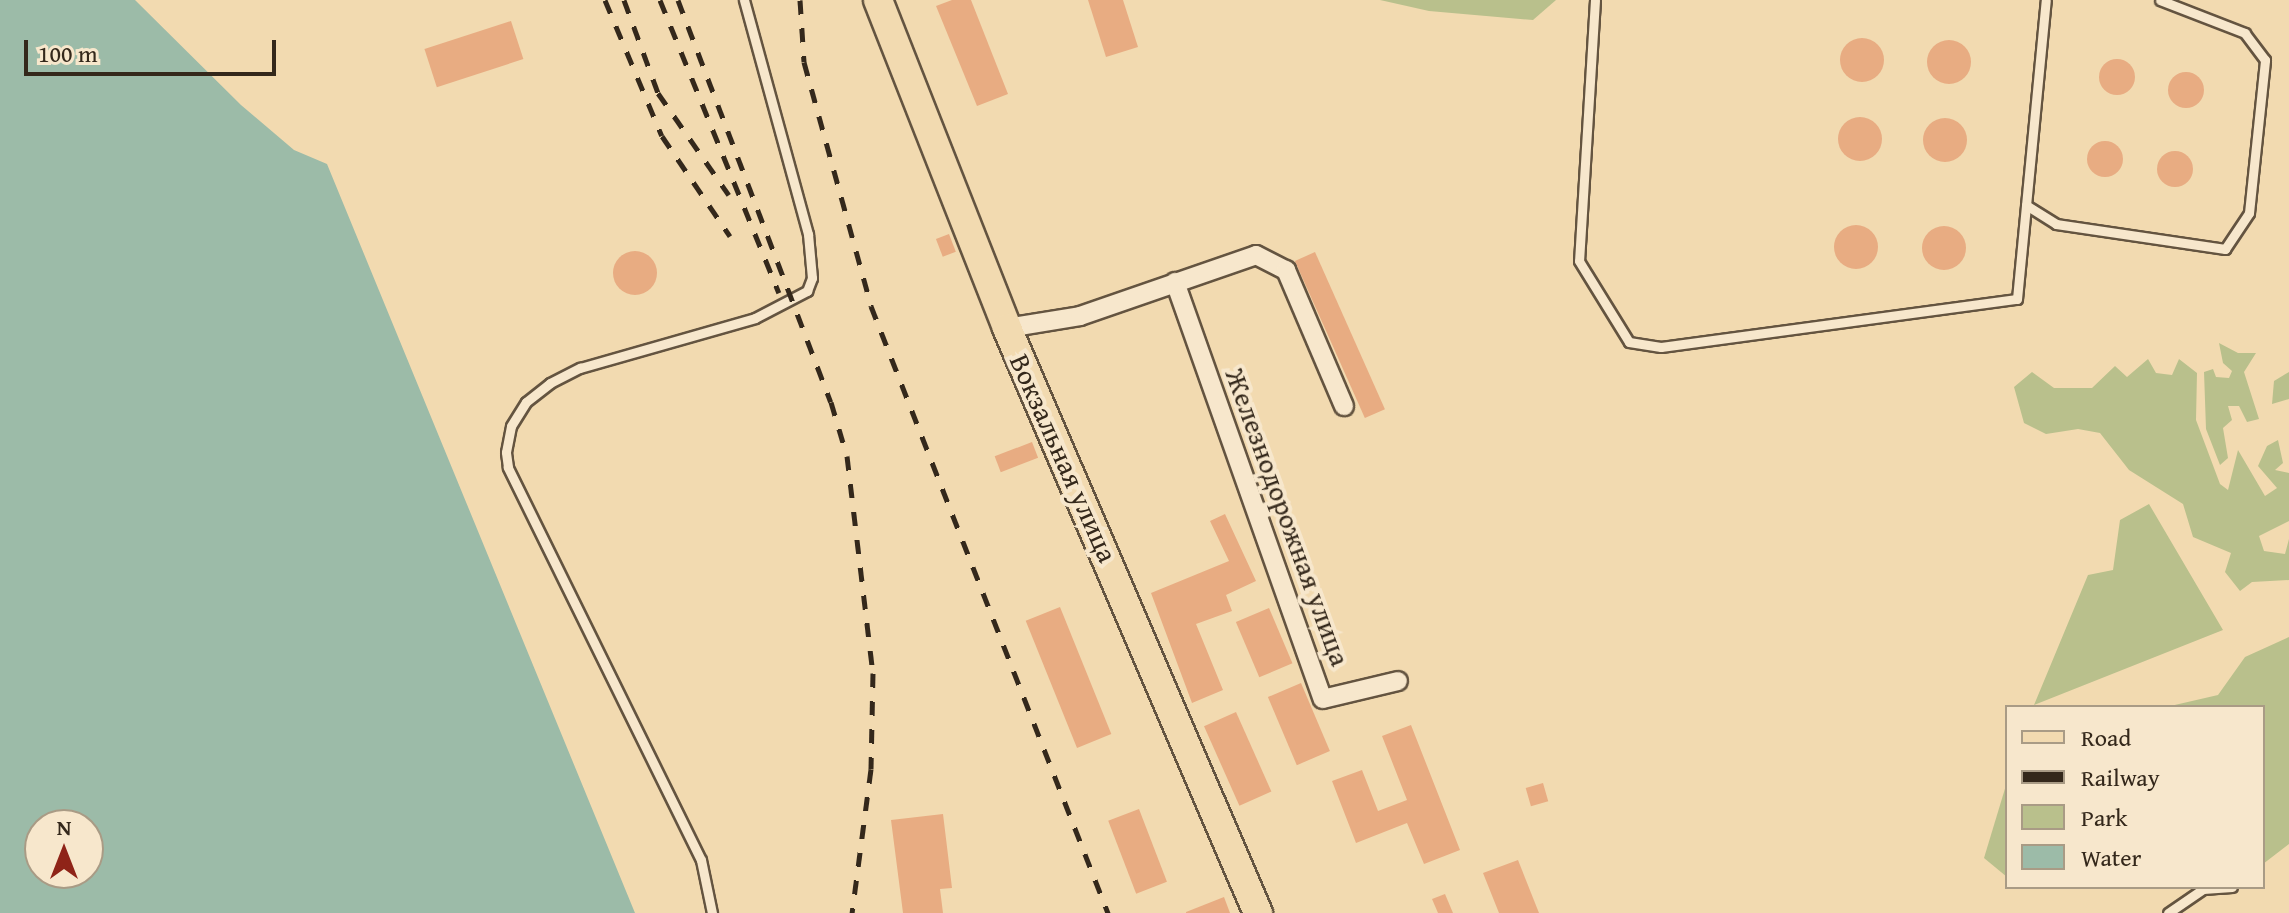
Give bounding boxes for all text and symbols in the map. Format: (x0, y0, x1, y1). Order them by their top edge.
scale bar (28, 24, 280, 74)
text: 100 m (38, 36, 98, 71)
street label: Вокзальная улица (1003, 349, 1125, 567)
street label: Железнодорожная улица (1218, 364, 1358, 670)
legend (2005, 705, 2265, 889)
text: Road (2081, 720, 2131, 755)
text: Railway (2081, 760, 2160, 795)
text: Park (2081, 800, 2127, 835)
north arrow (24, 809, 104, 889)
text: N (57, 811, 71, 843)
text: Water (2081, 840, 2141, 875)

